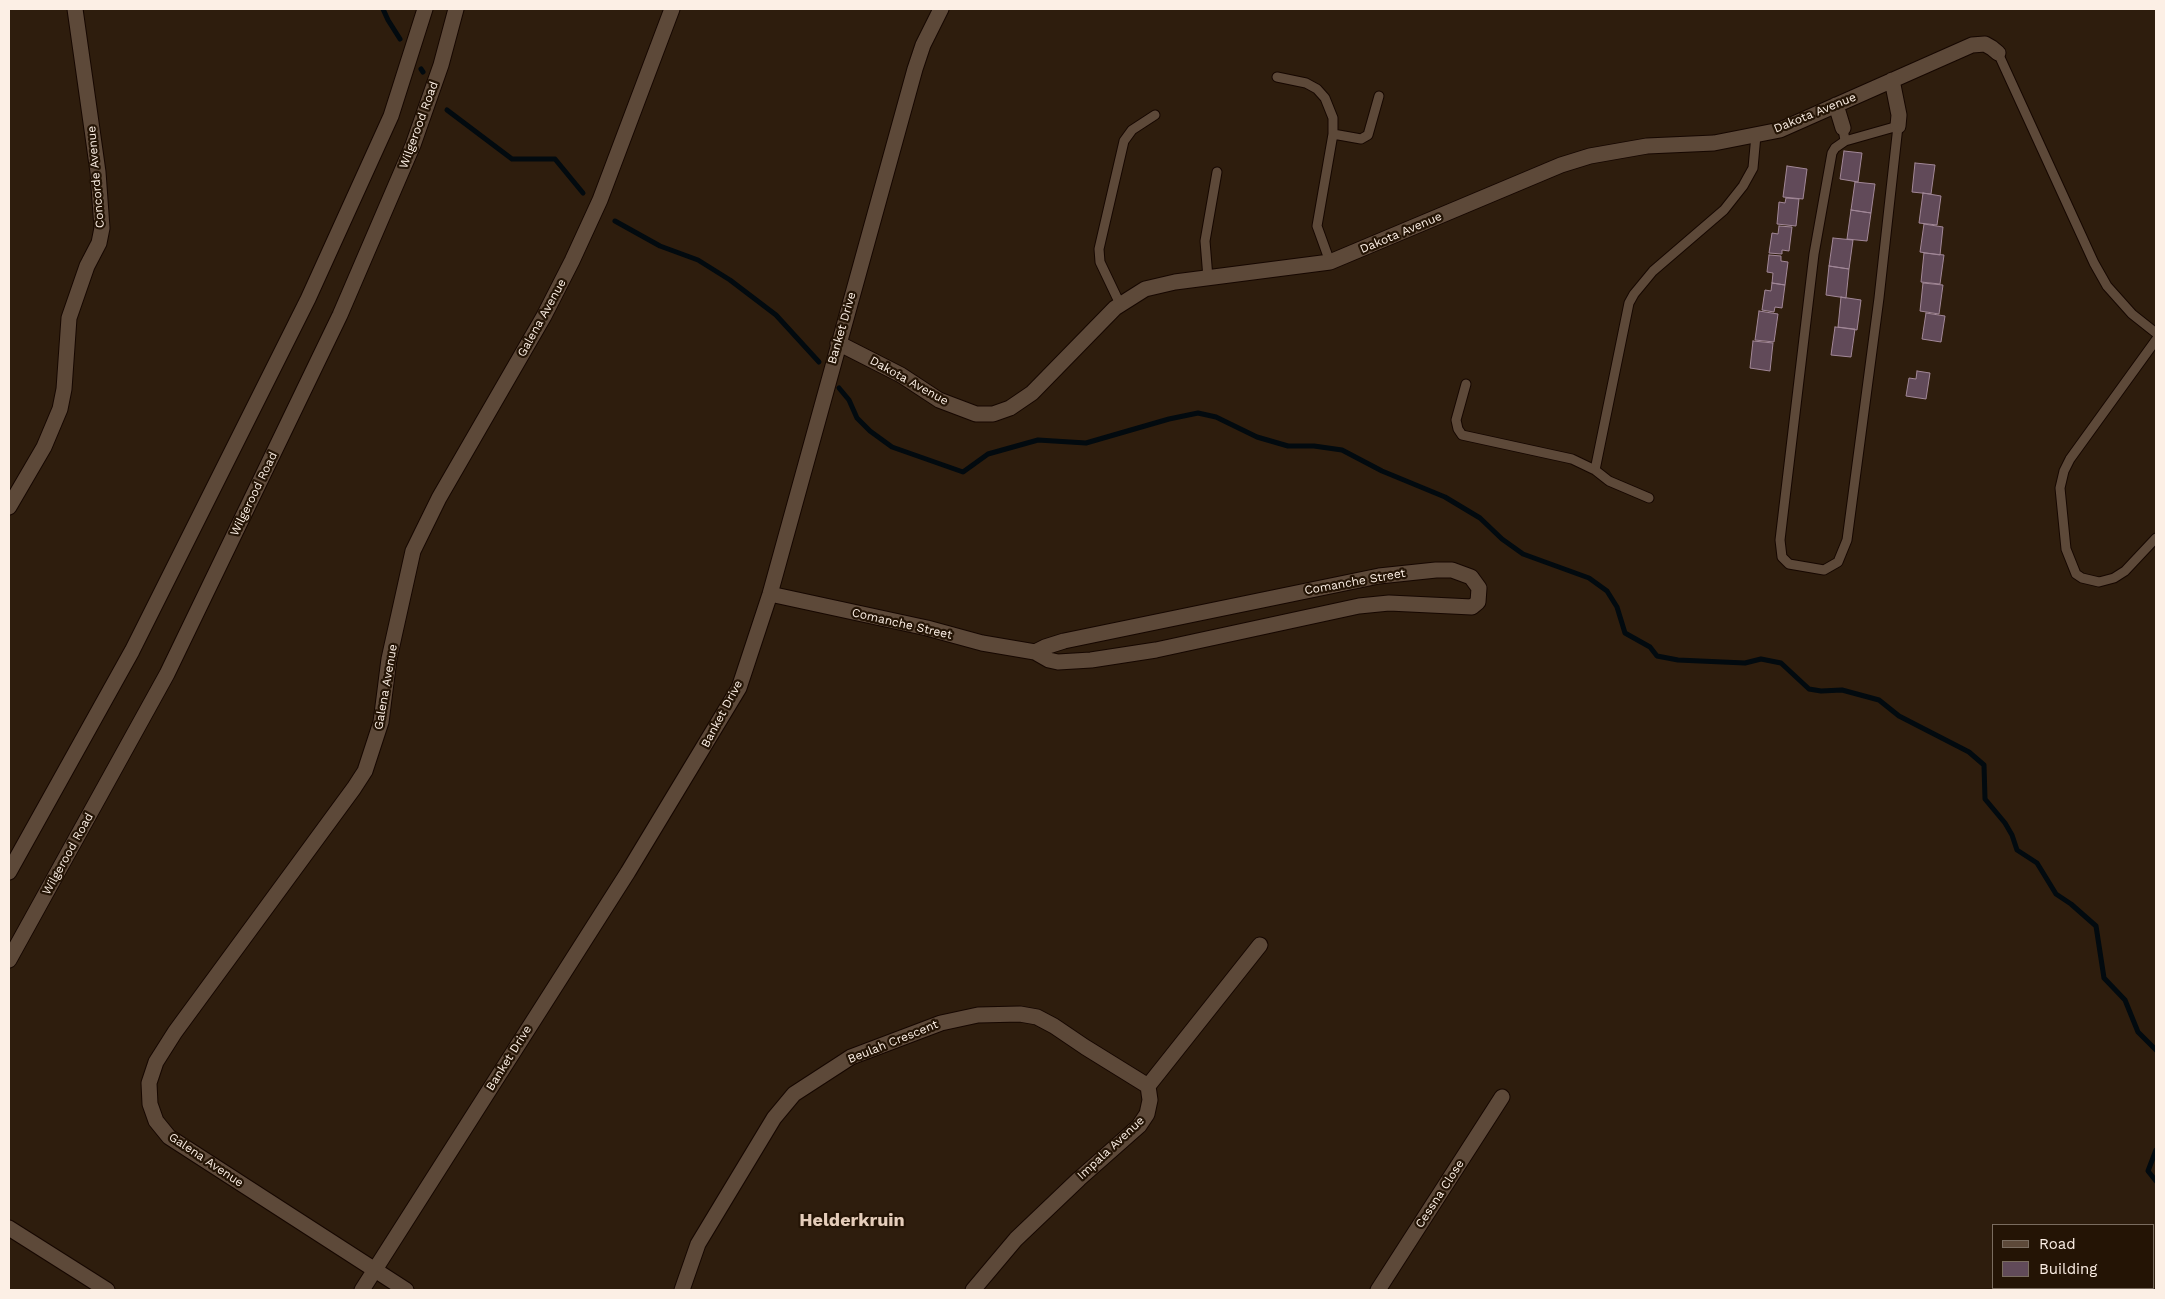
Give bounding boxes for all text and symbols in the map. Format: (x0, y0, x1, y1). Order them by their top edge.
street label: Wilgerood Road (397, 79, 441, 171)
street label: Dakota Avenue (1772, 90, 1858, 136)
street label: Concorde Avenue (84, 125, 108, 229)
street label: Dakota Avenue (1358, 209, 1444, 257)
street label: Galena Avenue (515, 277, 569, 359)
street label: Banket Drive (825, 290, 859, 366)
street label: Dakota Avenue (867, 353, 951, 409)
street label: Wilgerood Road (227, 450, 281, 538)
street label: Comanche Street (1303, 566, 1407, 598)
street label: Comanche Street (851, 605, 953, 643)
street label: Galena Avenue (371, 643, 401, 731)
street label: Banket Drive (698, 678, 746, 750)
street label: Wilgerood Road (39, 810, 97, 898)
street label: Beulah Crescent (846, 1017, 940, 1067)
street label: Banket Drive (483, 1023, 535, 1093)
street label: Impala Avenue (1075, 1113, 1147, 1183)
street label: Galena Avenue (166, 1130, 246, 1190)
street label: Cessna Close (1413, 1157, 1467, 1231)
district label: Helderkruin (799, 1210, 905, 1232)
legend (1992, 1224, 2155, 1289)
text: Road (2039, 1235, 2076, 1253)
text: Building (2039, 1260, 2097, 1278)

